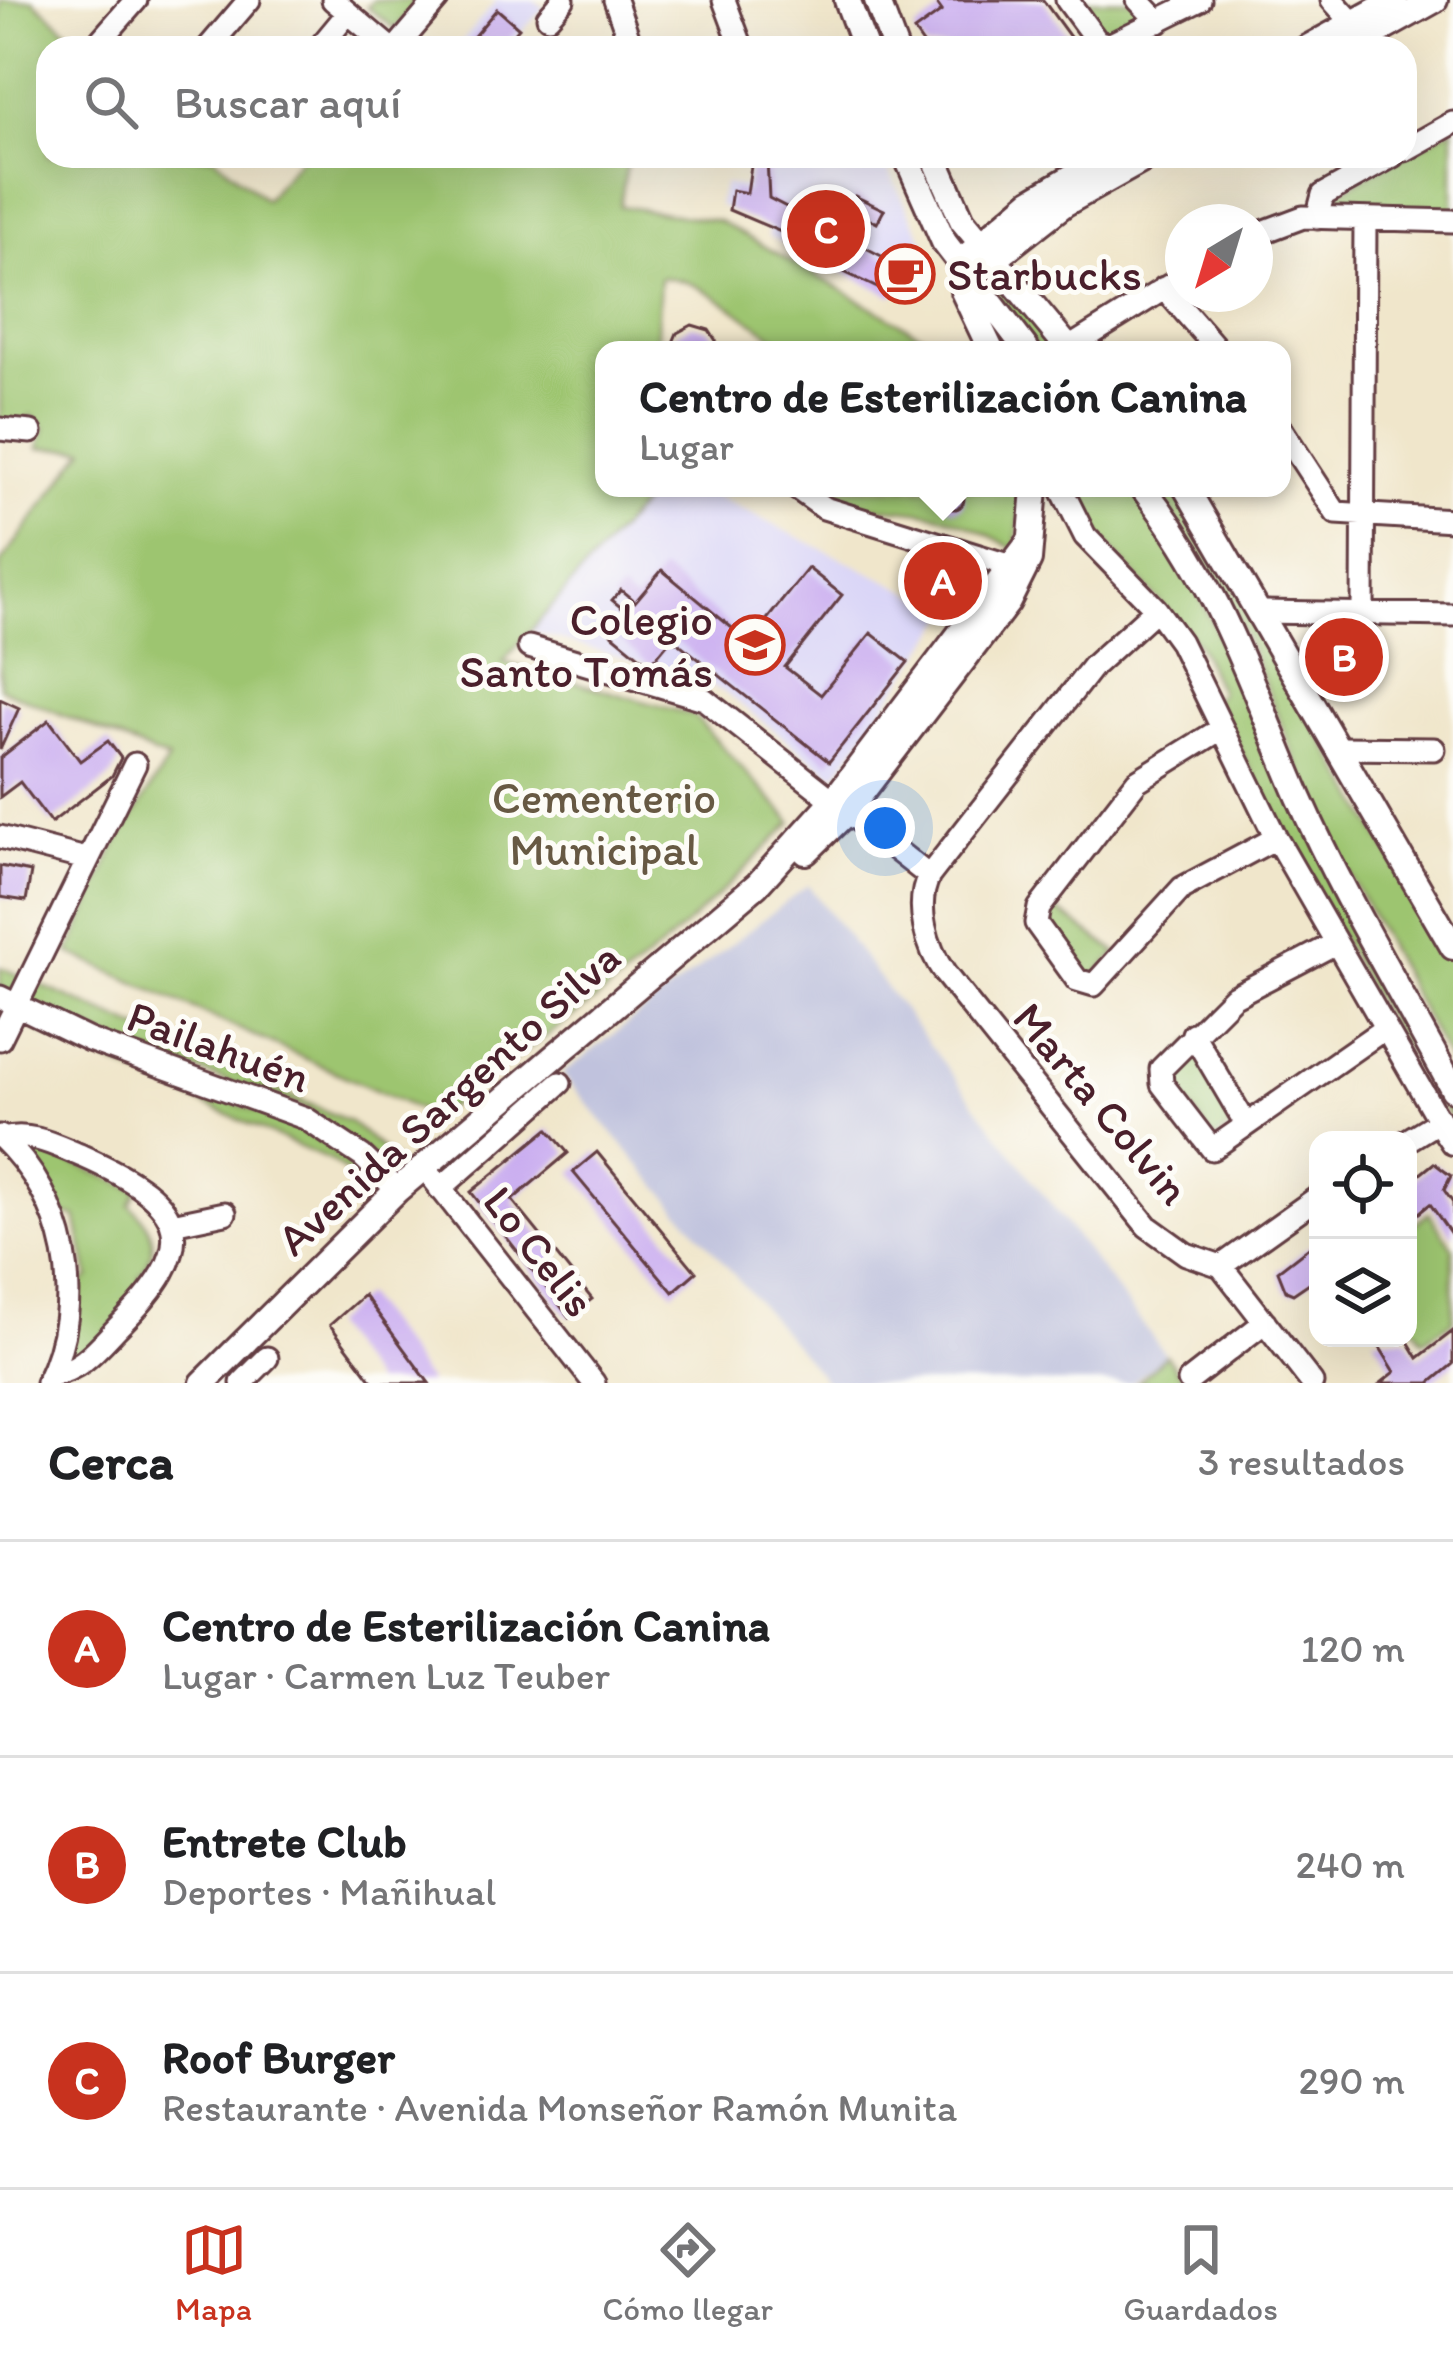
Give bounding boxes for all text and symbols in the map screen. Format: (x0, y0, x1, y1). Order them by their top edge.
search box (36, 36, 1417, 168)
icon: search (78, 69, 144, 135)
text: Buscar aquí (174, 75, 401, 129)
pin: C (787, 184, 865, 274)
north arrow (1165, 204, 1273, 312)
cafe icon: Starbucks (874, 243, 936, 305)
place label: Starbucks (947, 247, 1142, 301)
popup (595, 341, 1291, 497)
text: Centro de Esterilización Canina (639, 369, 1247, 423)
text: Lugar (639, 423, 734, 470)
pin: A (904, 536, 982, 626)
place label: Colegio Santo Tomás (460, 592, 713, 698)
pin: B (1305, 612, 1383, 702)
school or university icon: Colegio Santo Tomás (724, 614, 786, 676)
park label: Cementerio Municipal (492, 770, 716, 876)
your location (855, 798, 915, 858)
street label: Avenida Sargento Silva (265, 930, 631, 1266)
street label: Pailahuén (120, 988, 318, 1104)
street label: Marta Colvin (1002, 991, 1202, 1215)
map controls (1309, 1131, 1417, 1347)
button: locate (1309, 1131, 1417, 1239)
street label: Lo Celis (472, 1175, 608, 1327)
button: layers (1309, 1239, 1417, 1347)
text: Cerca (48, 1431, 174, 1492)
text: 3 resultados (1198, 1438, 1405, 1485)
text: Centro de Esterilización Canina (162, 1598, 770, 1652)
text: A (75, 1625, 99, 1672)
text: 120 m (1301, 1625, 1405, 1672)
text: Lugar · Carmen Luz Teuber (162, 1652, 610, 1699)
text: Entrete Club (162, 1814, 407, 1868)
text: B (74, 1841, 100, 1888)
text: 240 m (1295, 1841, 1405, 1888)
text: Deportes · Mañihual (162, 1868, 496, 1915)
text: Roof Burger (162, 2030, 395, 2084)
text: C (74, 2057, 100, 2104)
text: 290 m (1298, 2057, 1405, 2104)
text: Restaurante · Avenida Monseñor Ramón Munita (162, 2084, 957, 2131)
tab: Mapa (175, 2217, 252, 2328)
tab: Cómo llegar (602, 2217, 773, 2328)
tab: Guardados (1123, 2217, 1278, 2328)

